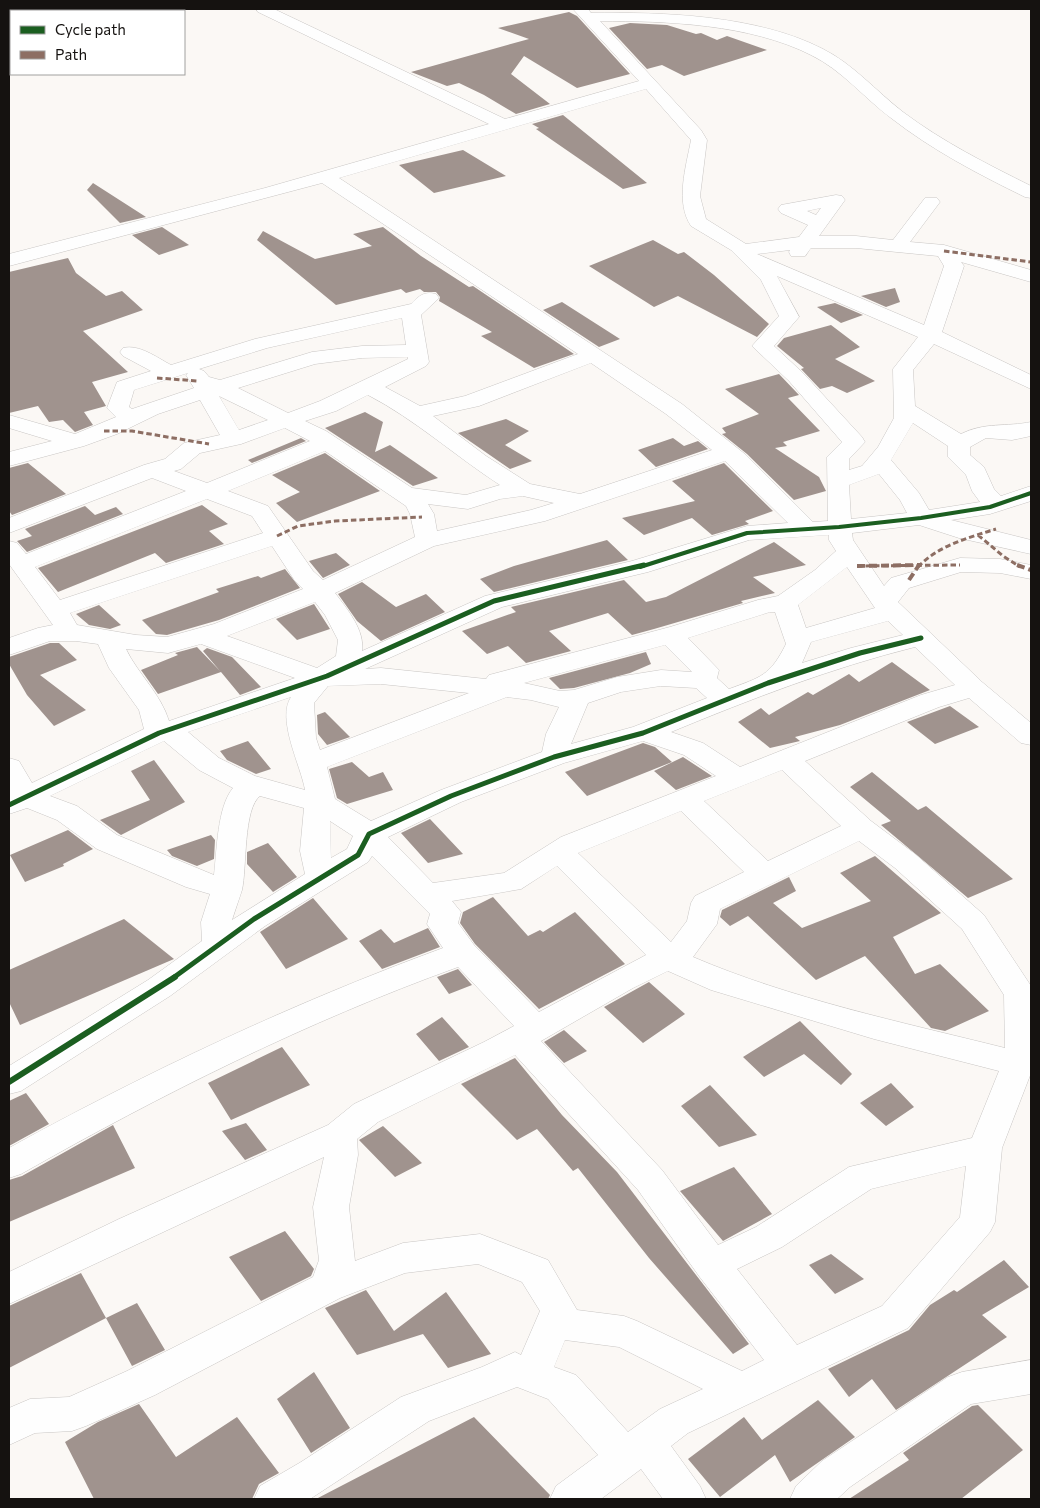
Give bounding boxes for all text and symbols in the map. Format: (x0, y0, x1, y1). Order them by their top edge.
legend (10, 10, 185, 75)
text: Cycle path (55, 20, 126, 38)
text: Path (55, 45, 87, 63)

